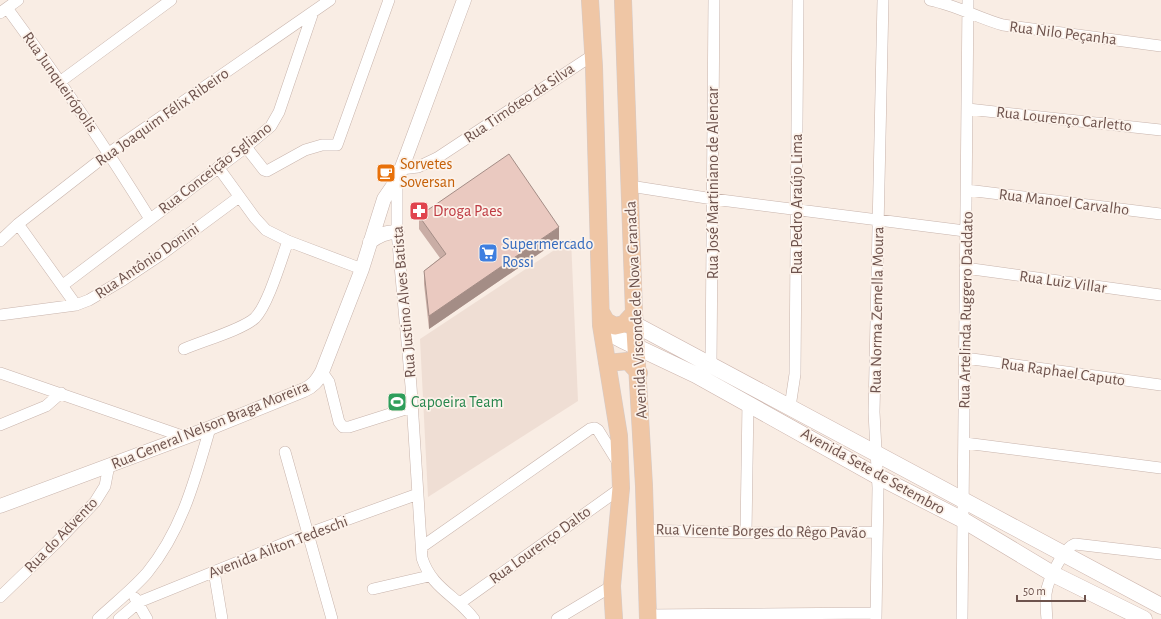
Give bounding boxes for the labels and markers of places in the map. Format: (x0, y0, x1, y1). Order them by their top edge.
place label: Sorvetes Soversan (400, 156, 455, 190)
cafe icon: Sorvetes Soversan (375, 162, 397, 184)
pharmacy icon: Droga Paes (408, 200, 430, 222)
place label: Droga Paes (433, 203, 503, 219)
place label: Supermercado Rossi (502, 236, 593, 270)
supermarket icon: Supermercado Rossi (477, 242, 499, 264)
sports icon: Capoeira Team (386, 391, 408, 413)
place label: Capoeira Team (411, 394, 503, 410)

